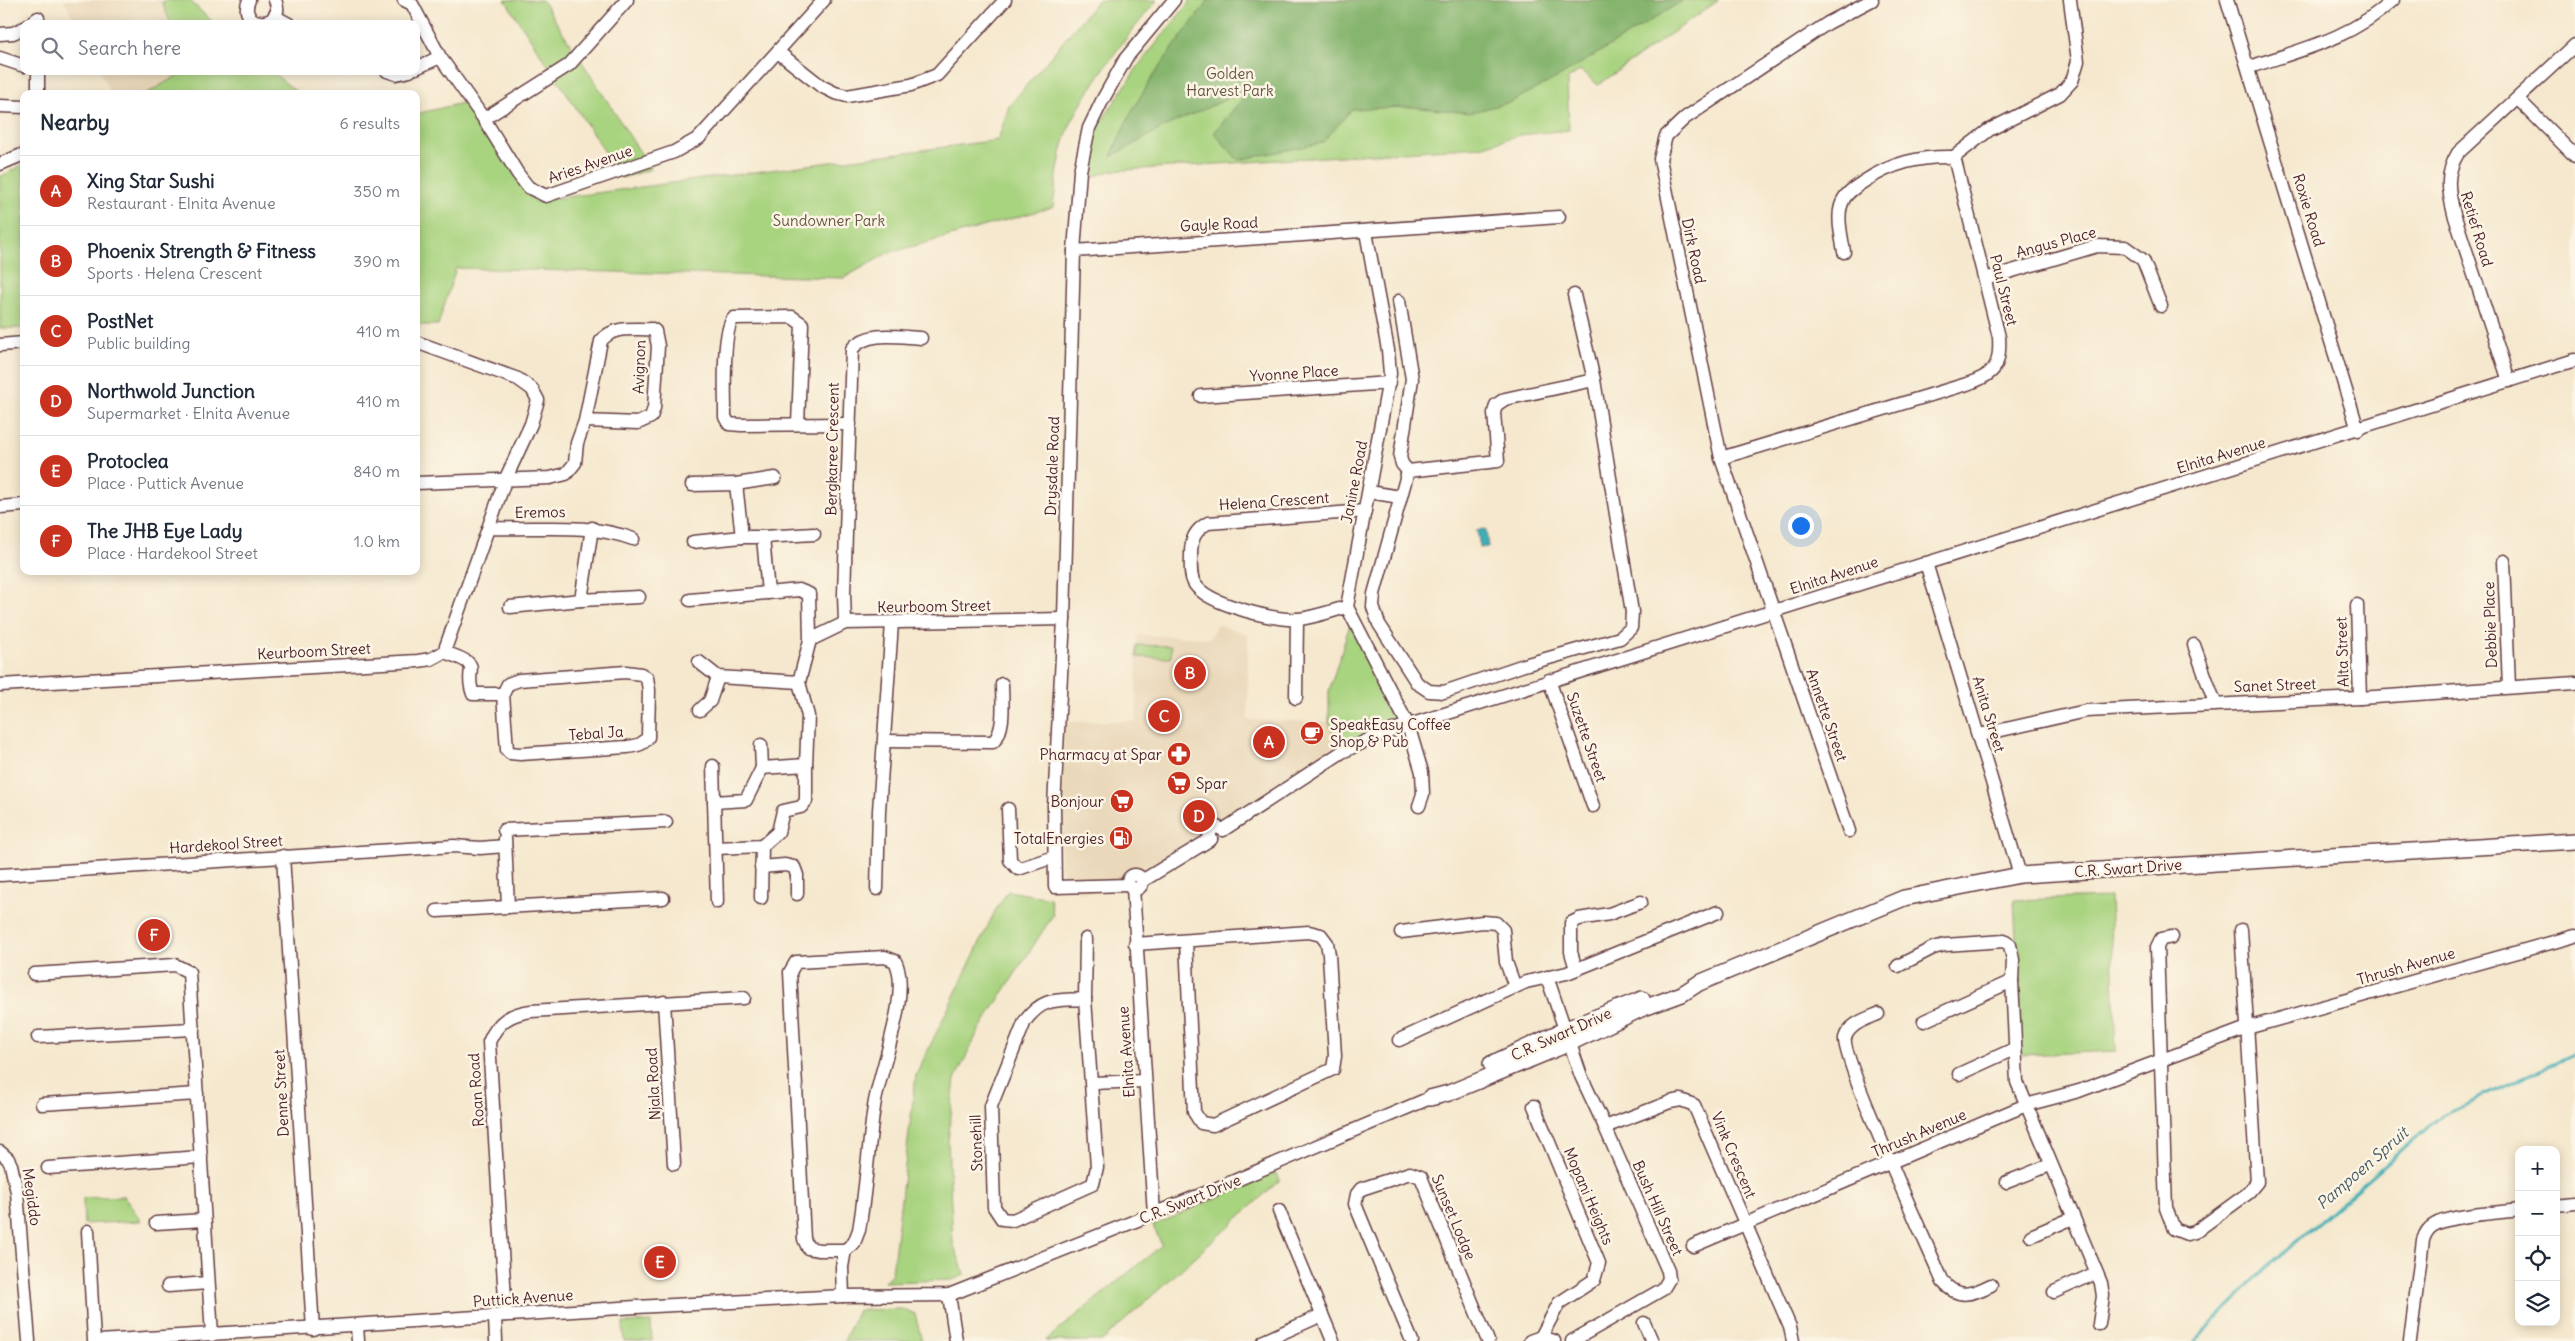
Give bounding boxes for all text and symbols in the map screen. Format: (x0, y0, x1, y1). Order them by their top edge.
search box (20, 20, 420, 75)
icon: search (38, 34, 66, 62)
text: Search here (78, 36, 181, 60)
park label: Golden Harvest Park (1186, 64, 1274, 100)
text: Nearby (40, 109, 110, 136)
text: 6 results (339, 113, 400, 133)
street label: Aries Avenue (545, 141, 635, 187)
text: Xing Star Sushi (87, 169, 215, 193)
street label: Roxie Road (2289, 171, 2329, 249)
text: A (51, 181, 61, 201)
text: 350 m (353, 181, 400, 201)
street label: Retief Road (2457, 189, 2497, 269)
text: Restaurant · Elnita Avenue (87, 193, 276, 213)
park label: Sundowner Park (773, 211, 885, 230)
street label: Gayle Road (1180, 212, 1259, 236)
street label: Dirk Road (1678, 216, 1710, 286)
street label: Angus Place (2014, 222, 2098, 262)
text: Phoenix Strength & Fitness (87, 239, 316, 263)
text: B (51, 251, 61, 271)
text: 390 m (353, 251, 400, 271)
street label: Paul Street (1986, 252, 2022, 328)
text: Sports · Helena Crescent (87, 263, 262, 283)
text: PostNet (87, 309, 153, 333)
text: C (51, 321, 61, 341)
text: 410 m (356, 321, 400, 341)
text: Public building (87, 333, 190, 353)
street label: Avignon (629, 339, 649, 394)
street label: Yvonne Place (1249, 360, 1339, 386)
text: Northwold Junction (87, 379, 255, 403)
street label: Bergkaree Crescent (821, 382, 843, 516)
text: D (50, 391, 62, 411)
text: 410 m (356, 391, 400, 411)
text: Supermarket · Elnita Avenue (87, 403, 290, 423)
street label: Drysdale Road (1041, 416, 1063, 516)
street label: Elnita Avenue (2174, 433, 2268, 477)
street label: Janine Road (1337, 439, 1371, 525)
text: Protoclea (87, 449, 169, 473)
text: E (51, 461, 61, 481)
text: 840 m (353, 461, 400, 481)
text: Place · Puttick Avenue (87, 473, 244, 493)
street label: Helena Crescent (1218, 488, 1330, 514)
street label: Eremos (514, 502, 566, 522)
your location (1788, 513, 1814, 539)
text: The JHB Eye Lady (87, 519, 243, 543)
text: F (51, 531, 61, 551)
text: 1.0 km (354, 531, 400, 551)
text: Place · Hardekool Street (87, 543, 258, 563)
street label: Elnita Avenue (1787, 552, 1881, 598)
street label: Debbie Place (2479, 581, 2501, 669)
street label: Keurboom Street (877, 596, 991, 616)
street label: Alta Street (2331, 617, 2353, 687)
street label: Keurboom Street (257, 639, 371, 663)
pin: B (1174, 654, 1206, 692)
street label: Annette Street (1802, 666, 1852, 764)
street label: Anita Street (1968, 673, 2010, 755)
street label: Sanet Street (2234, 674, 2316, 696)
street label: Suzette Street (1563, 690, 1611, 784)
pin: C (1148, 697, 1180, 735)
place label: SpeakEasy Coffee Shop & Pub (1330, 715, 1451, 751)
cafe icon: SpeakEasy Coffee Shop & Pub (1299, 720, 1325, 746)
street label: Tebal Ja (568, 722, 624, 744)
pin: A (1253, 723, 1285, 761)
pharmacy icon: Pharmacy at Spar (1166, 741, 1192, 767)
place label: Pharmacy at Spar (1040, 745, 1162, 764)
supermarket icon: Spar (1166, 770, 1192, 796)
place label: Spar (1196, 774, 1228, 793)
supermarket icon: Bonjour (1109, 788, 1135, 814)
place label: Bonjour (1050, 792, 1104, 811)
pin: D (1183, 797, 1215, 835)
fuel station icon: TotalEnergies (1108, 825, 1134, 851)
place label: TotalEnergies (1014, 829, 1104, 848)
street label: Hardekool Street (169, 831, 283, 857)
street label: C.R. Swart Drive (2073, 855, 2183, 881)
pin: F (138, 916, 170, 954)
street label: Thrush Avenue (2355, 943, 2457, 989)
street label: C.R. Swart Drive (1508, 1003, 1614, 1065)
street label: Elnita Avenue (1113, 1006, 1139, 1098)
street label: Njala Road (642, 1047, 664, 1121)
street label: Denne Street (269, 1049, 293, 1137)
street label: Roan Road (464, 1052, 488, 1128)
street label: Thrush Avenue (1869, 1105, 1969, 1161)
street label: Vink Crescent (1707, 1109, 1761, 1201)
street label: Stonehill (966, 1114, 986, 1172)
water label: Pampoen Spruit (2312, 1121, 2414, 1213)
street label: Mopani Heights (1560, 1144, 1618, 1248)
map controls (2515, 1146, 2560, 1326)
button: + (2515, 1146, 2560, 1191)
street label: Bush Hill Street (1629, 1158, 1687, 1258)
street label: Megiddo (19, 1167, 45, 1227)
street label: C.R. Swart Drive (1136, 1170, 1244, 1228)
street label: Sunset Lodge (1427, 1171, 1481, 1263)
button: − (2515, 1191, 2560, 1236)
button: locate (2515, 1236, 2560, 1281)
pin: E (644, 1243, 676, 1281)
button: layers (2515, 1281, 2560, 1326)
street label: Puttick Avenue (472, 1285, 574, 1311)

